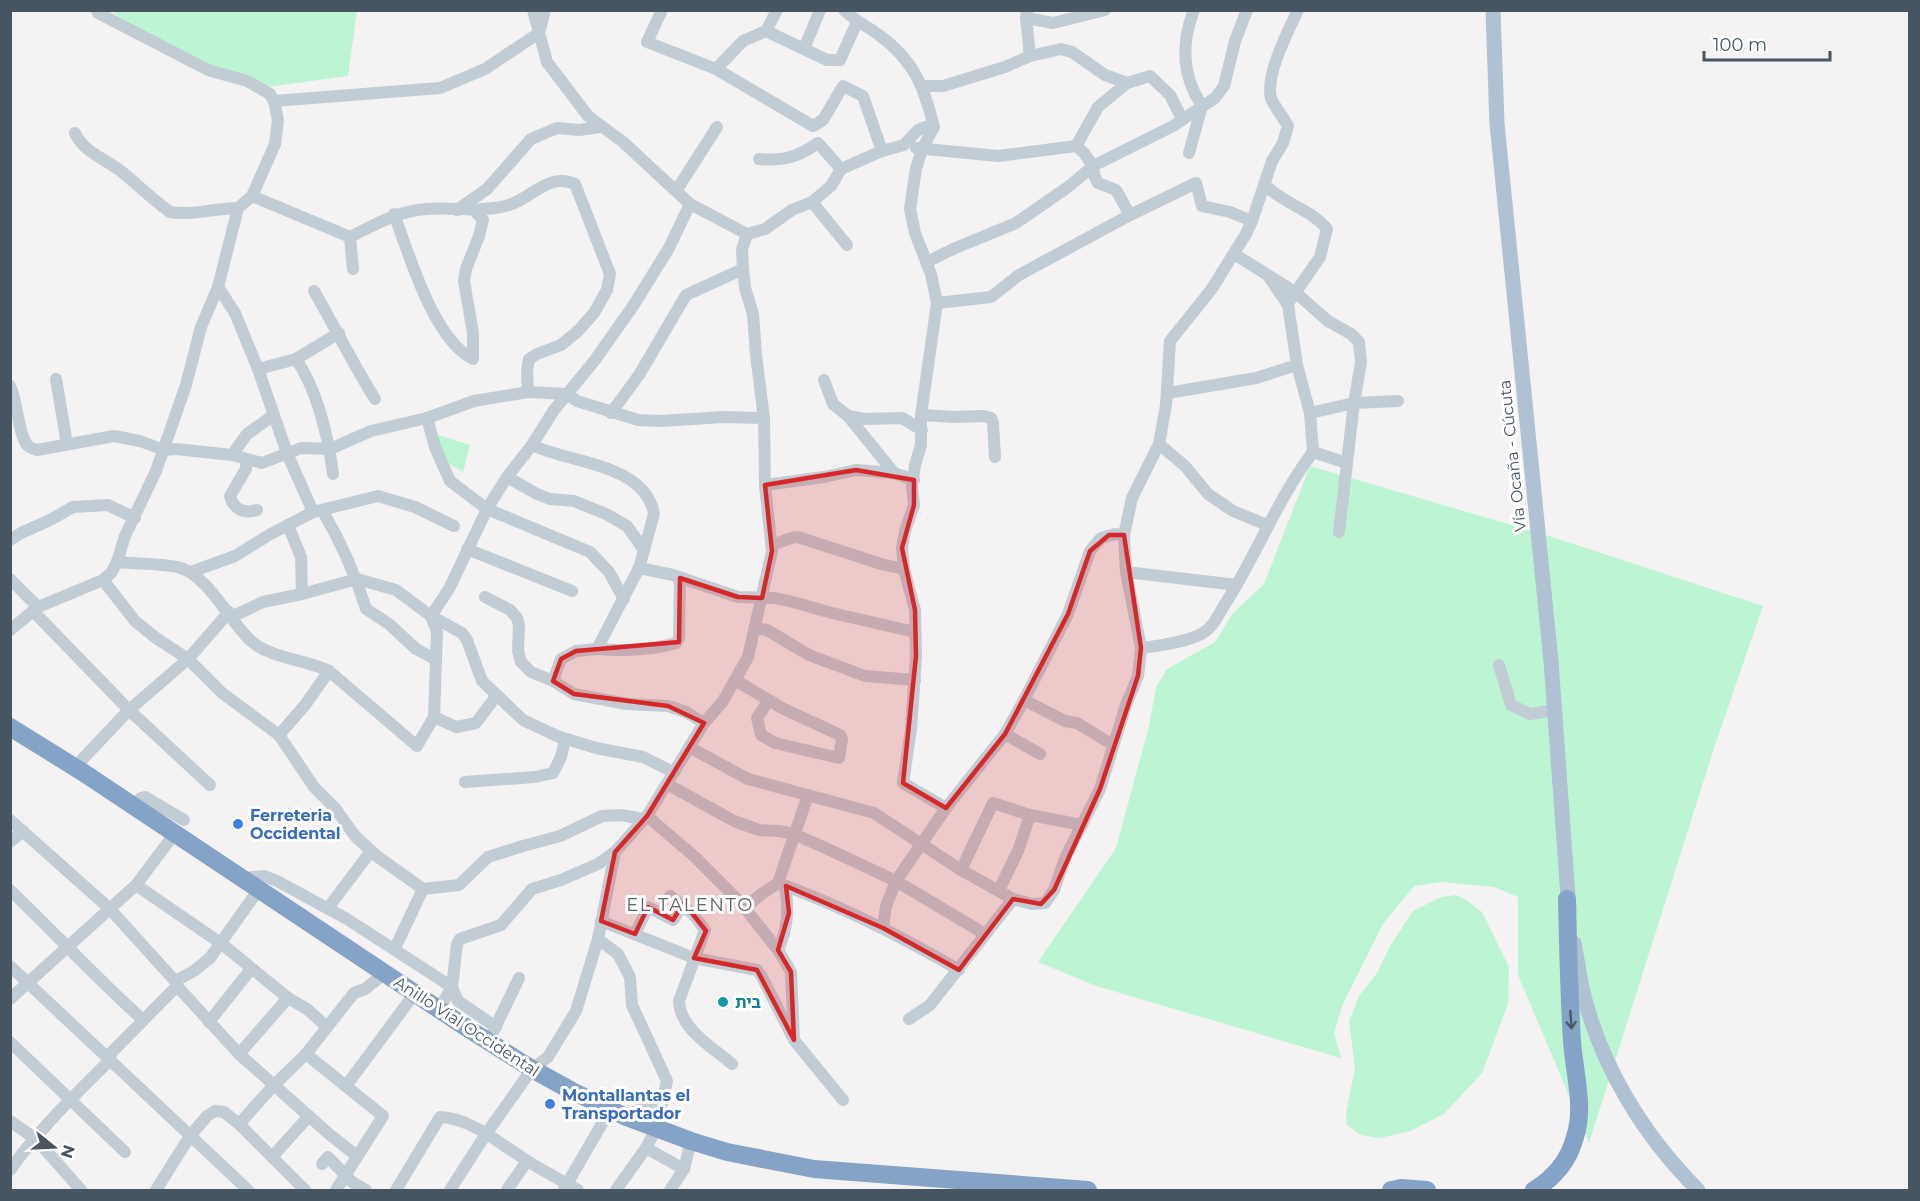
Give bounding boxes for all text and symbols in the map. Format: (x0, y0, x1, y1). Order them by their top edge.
scale bar (1704, 24, 1830, 62)
text: 100 m (1713, 34, 1767, 56)
street label: Vía Ocaña - Cúcuta (1495, 379, 1530, 533)
place label: Ferreteria Occidental (250, 806, 341, 843)
marker: Ferreteria Occidental (231, 817, 245, 831)
district label: EL TALENTO (626, 894, 754, 916)
street label: Anillo Vial Occidental (391, 972, 543, 1080)
place label: בית (735, 993, 762, 1012)
marker: בית (716, 995, 730, 1009)
one-way arrow (1565, 1010, 1576, 1030)
place label: Montallantas el Transportador (562, 1086, 690, 1123)
marker: Montallantas el Transportador (543, 1097, 557, 1111)
north arrow (24, 1117, 84, 1177)
text: N (57, 1142, 79, 1161)

